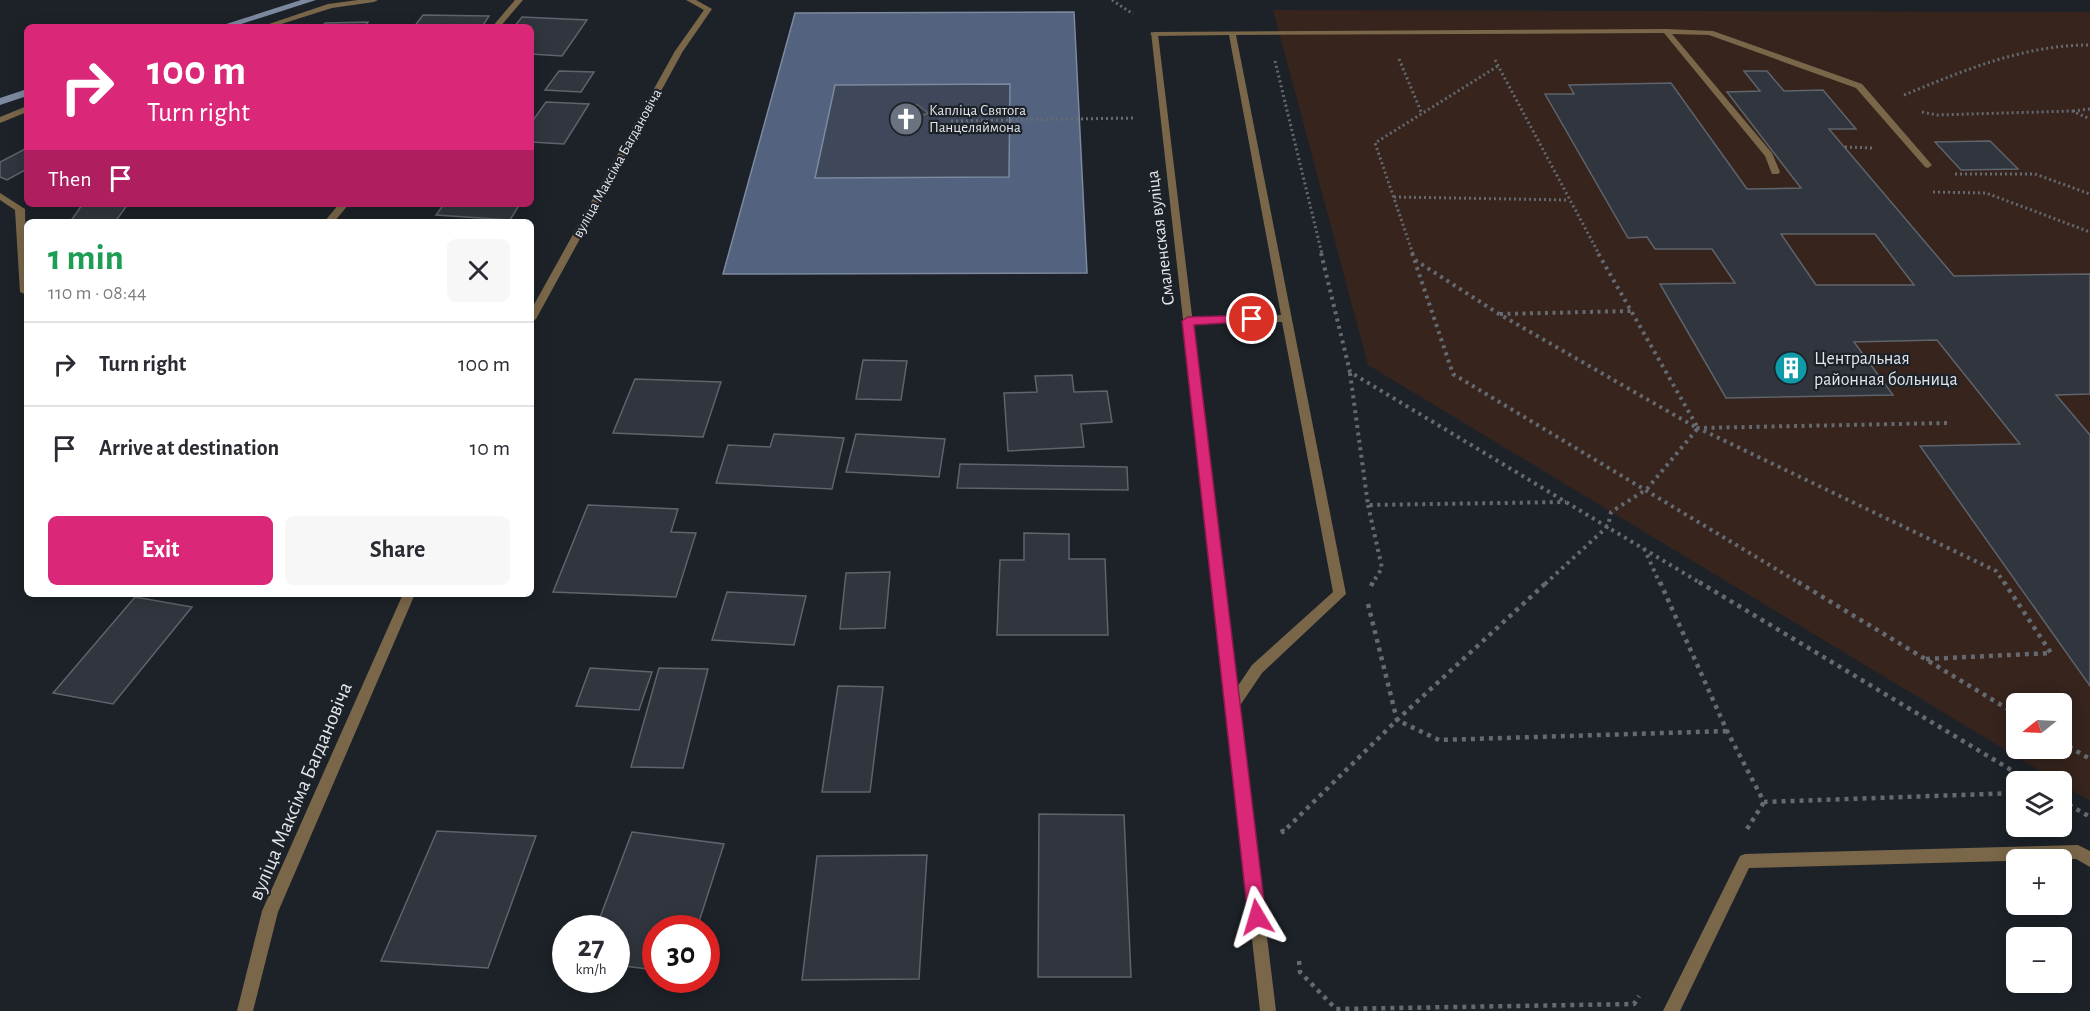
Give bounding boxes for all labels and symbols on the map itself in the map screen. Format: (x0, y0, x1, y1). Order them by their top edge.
street label: вуліца Максіма Багдановіча (570, 86, 665, 240)
church icon: Капліца Святога Панцеляймона (888, 101, 924, 137)
place label: Капліца Святога Панцеляймона (929, 103, 1026, 135)
street label: Смаленская вуліца (1144, 169, 1178, 306)
pin (1226, 293, 1277, 344)
building icon: Центральная районная больница (1773, 350, 1809, 386)
place label: Центральная районная больница (1814, 350, 1958, 389)
street label: вуліца Максіма Багдановіча (245, 679, 356, 903)
north arrow (2006, 693, 2072, 759)
position arrow (1225, 885, 1289, 949)
speed limit sign: 30 (642, 915, 720, 993)

